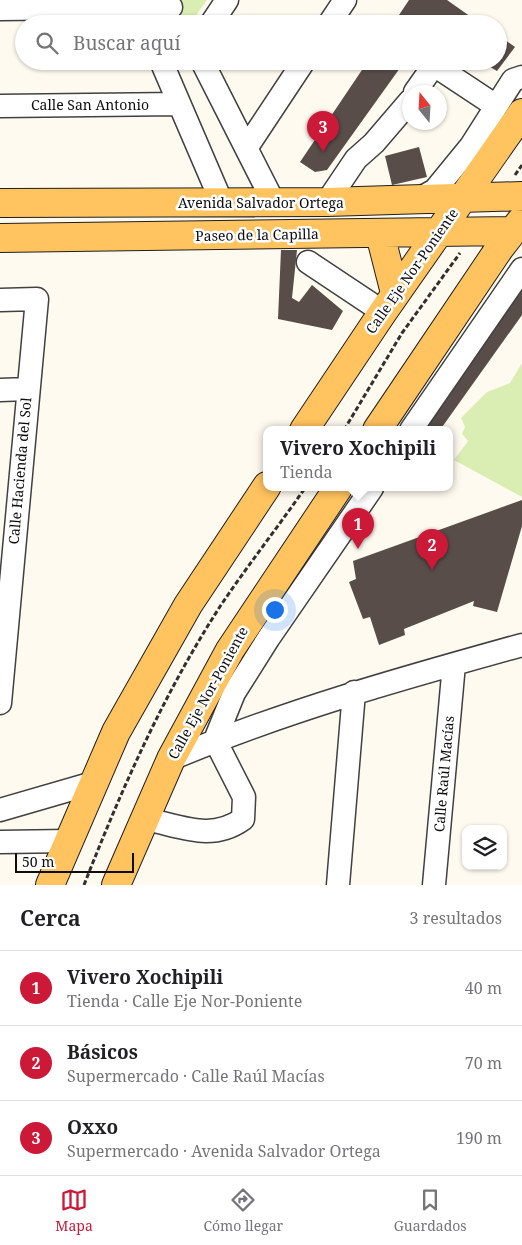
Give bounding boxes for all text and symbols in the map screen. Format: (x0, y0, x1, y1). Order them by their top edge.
search box (15, 15, 507, 70)
icon: search (33, 29, 61, 57)
text: Buscar aquí (73, 30, 181, 56)
north arrow (402, 85, 447, 130)
street label: Calle San Antonio (31, 95, 149, 114)
pin: 3 (307, 111, 339, 152)
street label: Avenida Salvador Ortega (178, 193, 344, 212)
street label: Calle Eje Nor-Poniente (361, 204, 462, 337)
street label: Paseo de la Capilla (195, 224, 319, 245)
street label: Calle Hacienda del Sol (4, 396, 35, 545)
popup (263, 426, 453, 491)
text: Vivero Xochipili (280, 435, 436, 461)
text: Tienda (280, 461, 333, 483)
pin: 1 (342, 508, 374, 549)
pin: 2 (416, 529, 448, 570)
your location (262, 597, 288, 623)
street label: Calle Eje Nor-Poniente (163, 623, 252, 763)
street label: Calle Raúl Macías (429, 715, 458, 833)
map controls (462, 825, 507, 870)
button: layers (462, 825, 507, 870)
scale bar (15, 850, 134, 873)
text: 50 m (22, 852, 55, 871)
text: Cerca (20, 904, 81, 932)
text: 3 resultados (410, 907, 502, 929)
text: Vivero Xochipili (67, 964, 223, 990)
text: 1 (31, 977, 41, 999)
text: 40 m (465, 977, 502, 999)
text: Tienda · Calle Eje Nor-Poniente (67, 990, 302, 1012)
text: Básicos (67, 1039, 138, 1065)
text: 2 (31, 1052, 41, 1074)
text: 70 m (465, 1052, 502, 1074)
text: Supermercado · Calle Raúl Macías (67, 1065, 325, 1087)
text: Oxxo (67, 1114, 118, 1140)
text: 3 (31, 1127, 41, 1149)
text: 190 m (456, 1127, 502, 1149)
text: Supermercado · Avenida Salvador Ortega (67, 1140, 381, 1162)
tab: Mapa (55, 1186, 93, 1235)
tab: Cómo llegar (203, 1186, 283, 1235)
tab: Guardados (394, 1186, 467, 1235)

